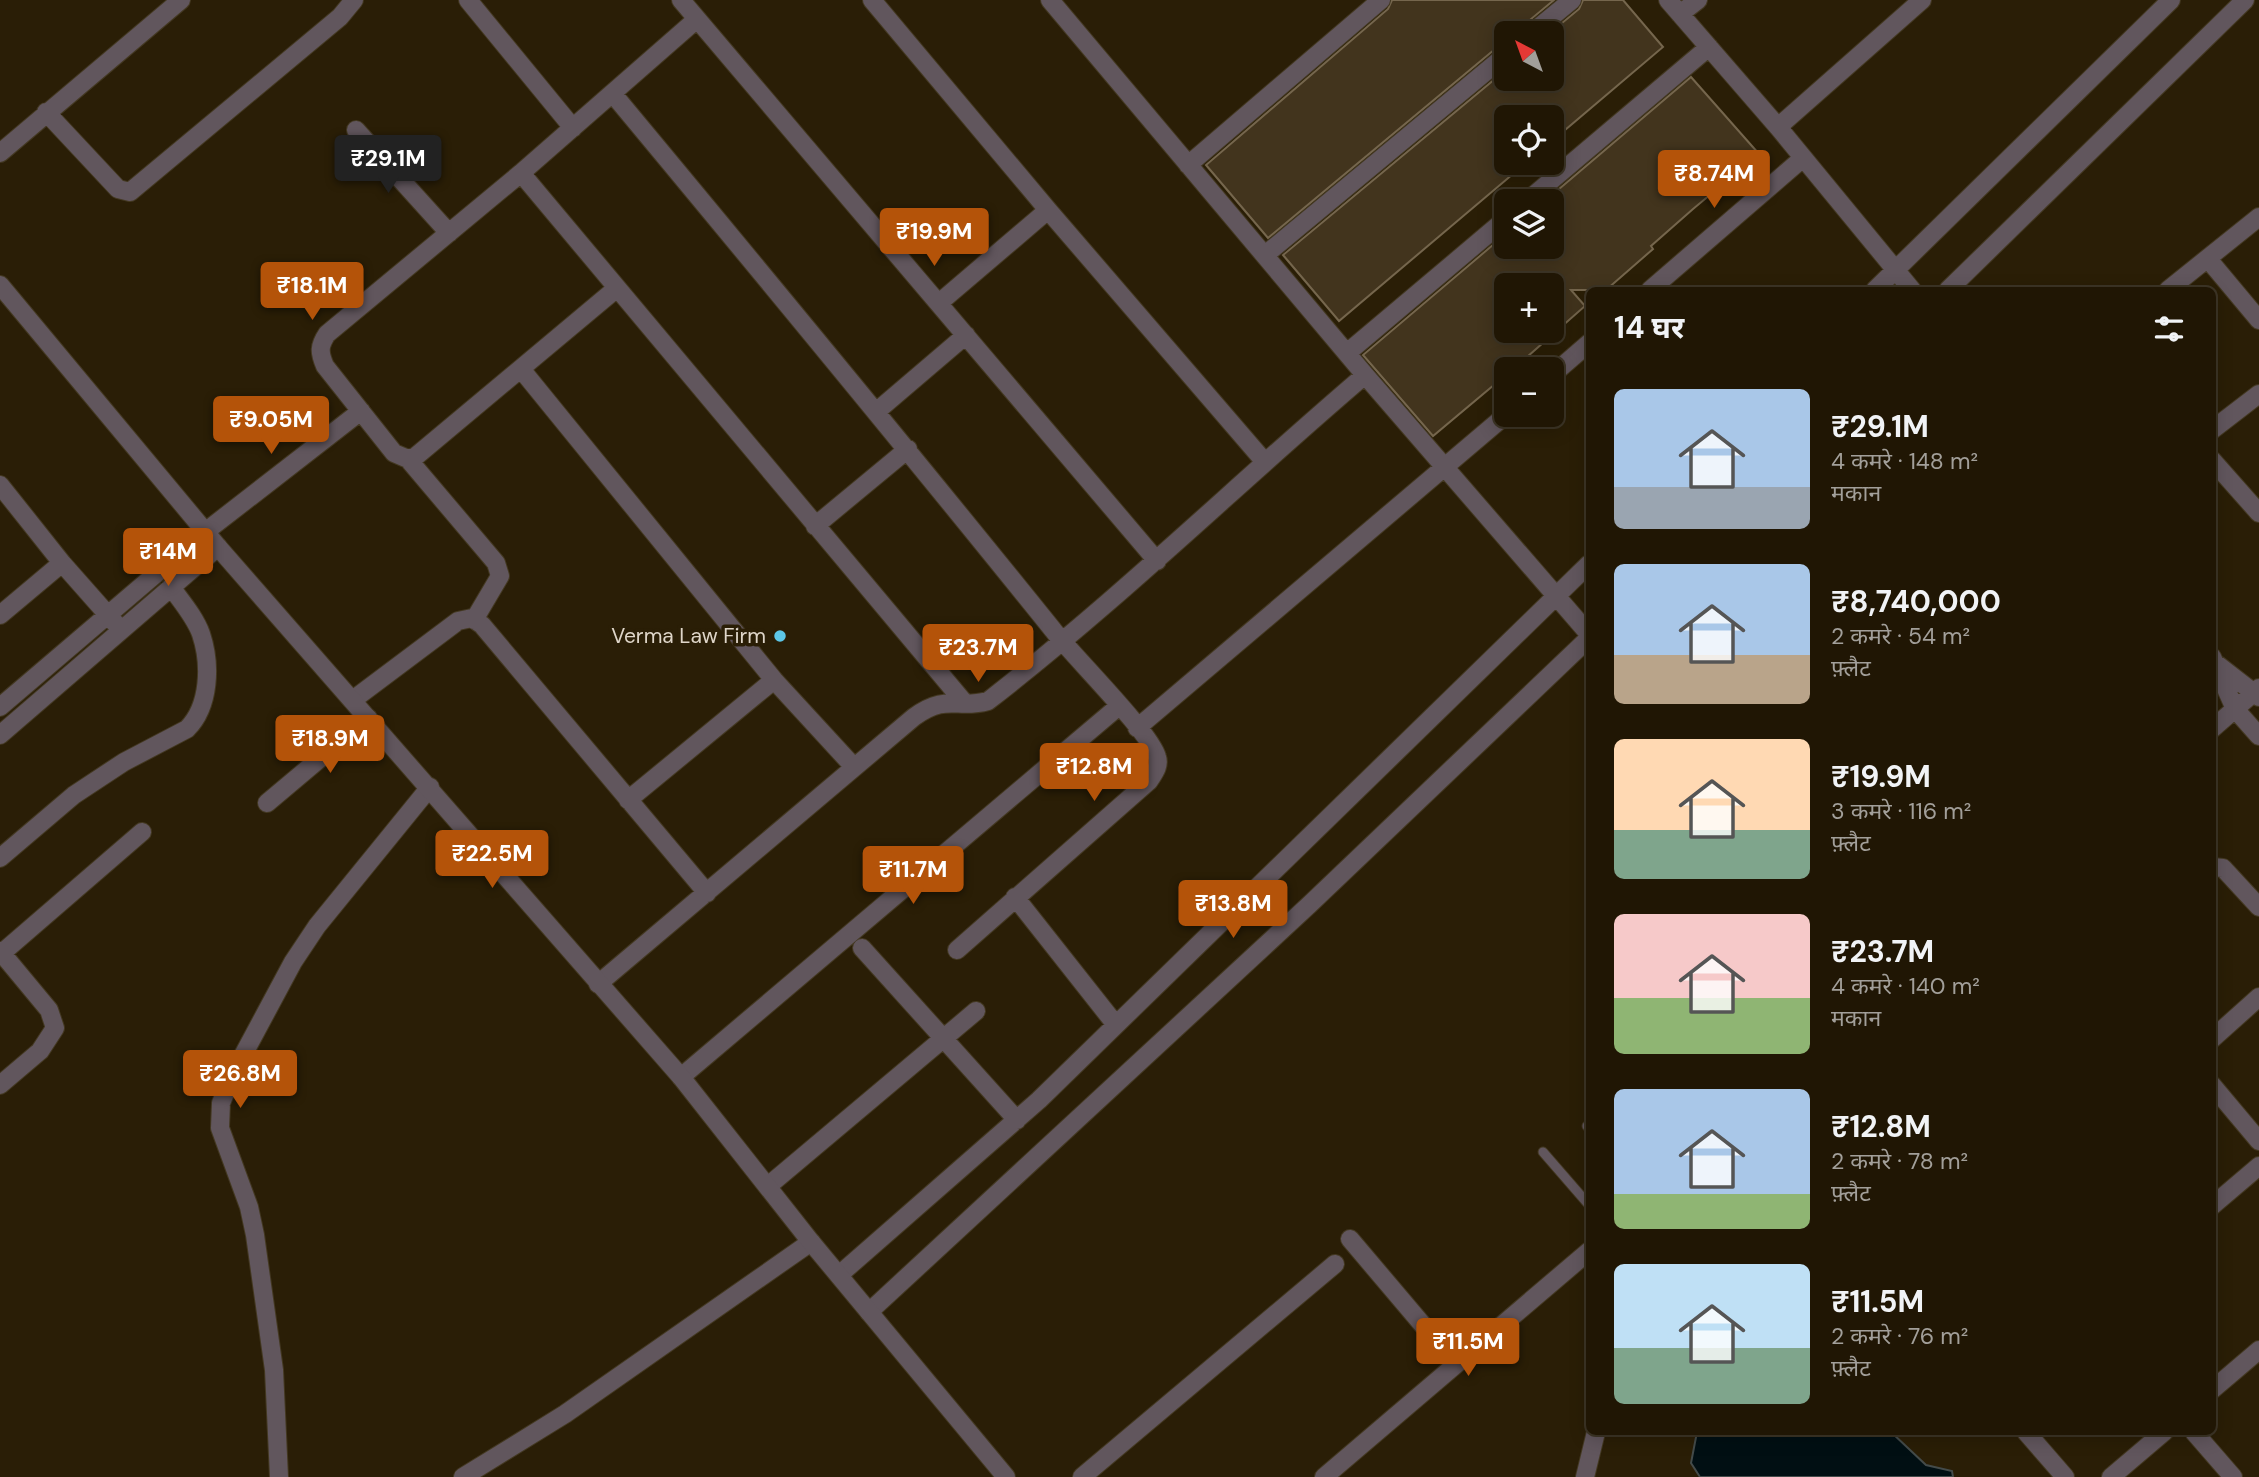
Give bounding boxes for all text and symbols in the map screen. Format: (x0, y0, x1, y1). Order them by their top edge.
north arrow (1494, 21, 1564, 91)
map controls (1494, 21, 1564, 427)
button: locate (1494, 105, 1564, 175)
pin: ₹29.1M (331, 136, 445, 195)
text: ₹29.1M (350, 143, 426, 173)
pin: ₹8.74M (1657, 150, 1771, 210)
text: ₹8.74M (1674, 158, 1754, 188)
button: layers (1494, 189, 1564, 259)
pin: ₹19.9M (877, 208, 991, 268)
text: ₹19.9M (896, 216, 972, 246)
pin: ₹18.1M (255, 262, 369, 322)
text: ₹18.1M (277, 270, 347, 300)
button: + (1494, 273, 1564, 343)
text: 14 घर (1614, 308, 1684, 347)
icon: filters (2150, 310, 2188, 348)
button: − (1494, 357, 1564, 427)
pin: ₹9.05M (214, 396, 328, 456)
text: ₹9.05M (229, 404, 313, 434)
text: ₹29.1M (1831, 407, 1929, 446)
icon: home (1670, 417, 1754, 501)
text: 4 कमरे · 148 m² (1831, 446, 1978, 476)
text: मकान (1831, 478, 1881, 508)
pin: ₹14M (127, 528, 209, 588)
text: ₹14M (139, 536, 197, 566)
text: ₹8,740,000 (1831, 582, 2001, 621)
icon: home (1670, 592, 1754, 676)
text: 2 कमरे · 54 m² (1831, 621, 1970, 651)
place label: Verma Law Firm (611, 622, 766, 650)
pin: ₹23.7M (921, 624, 1035, 684)
marker: Verma Law Firm (772, 628, 788, 644)
text: ₹23.7M (938, 632, 1018, 662)
text: फ़्लैट (1831, 653, 1871, 683)
pin: ₹18.9M (273, 716, 387, 775)
text: ₹18.9M (291, 723, 369, 753)
pin: ₹12.8M (1037, 744, 1151, 803)
text: ₹12.8M (1056, 751, 1132, 781)
text: ₹19.9M (1831, 757, 1931, 796)
icon: home (1670, 767, 1754, 851)
text: 3 कमरे · 116 m² (1831, 796, 1971, 826)
text: फ़्लैट (1831, 828, 1871, 858)
pin: ₹22.5M (435, 830, 549, 890)
text: ₹22.5M (451, 838, 533, 868)
pin: ₹11.7M (856, 846, 970, 906)
text: ₹11.7M (879, 854, 947, 884)
pin: ₹13.8M (1176, 880, 1290, 940)
text: ₹13.8M (1194, 888, 1272, 918)
text: ₹23.7M (1831, 932, 1934, 971)
icon: home (1670, 942, 1754, 1026)
text: 4 कमरे · 140 m² (1831, 971, 1980, 1001)
text: मकान (1831, 1003, 1881, 1033)
pin: ₹26.8M (183, 1050, 297, 1110)
text: ₹26.8M (199, 1058, 281, 1088)
text: ₹12.8M (1831, 1107, 1931, 1146)
icon: home (1670, 1117, 1754, 1201)
text: 2 कमरे · 78 m² (1831, 1146, 1968, 1176)
text: फ़्लैट (1831, 1178, 1871, 1208)
text: ₹11.5M (1831, 1282, 1924, 1321)
icon: home (1670, 1292, 1754, 1376)
pin: ₹11.5M (1411, 1318, 1525, 1378)
text: 2 कमरे · 76 m² (1831, 1321, 1968, 1351)
text: ₹11.5M (1432, 1326, 1504, 1356)
text: फ़्लैट (1831, 1353, 1871, 1383)

